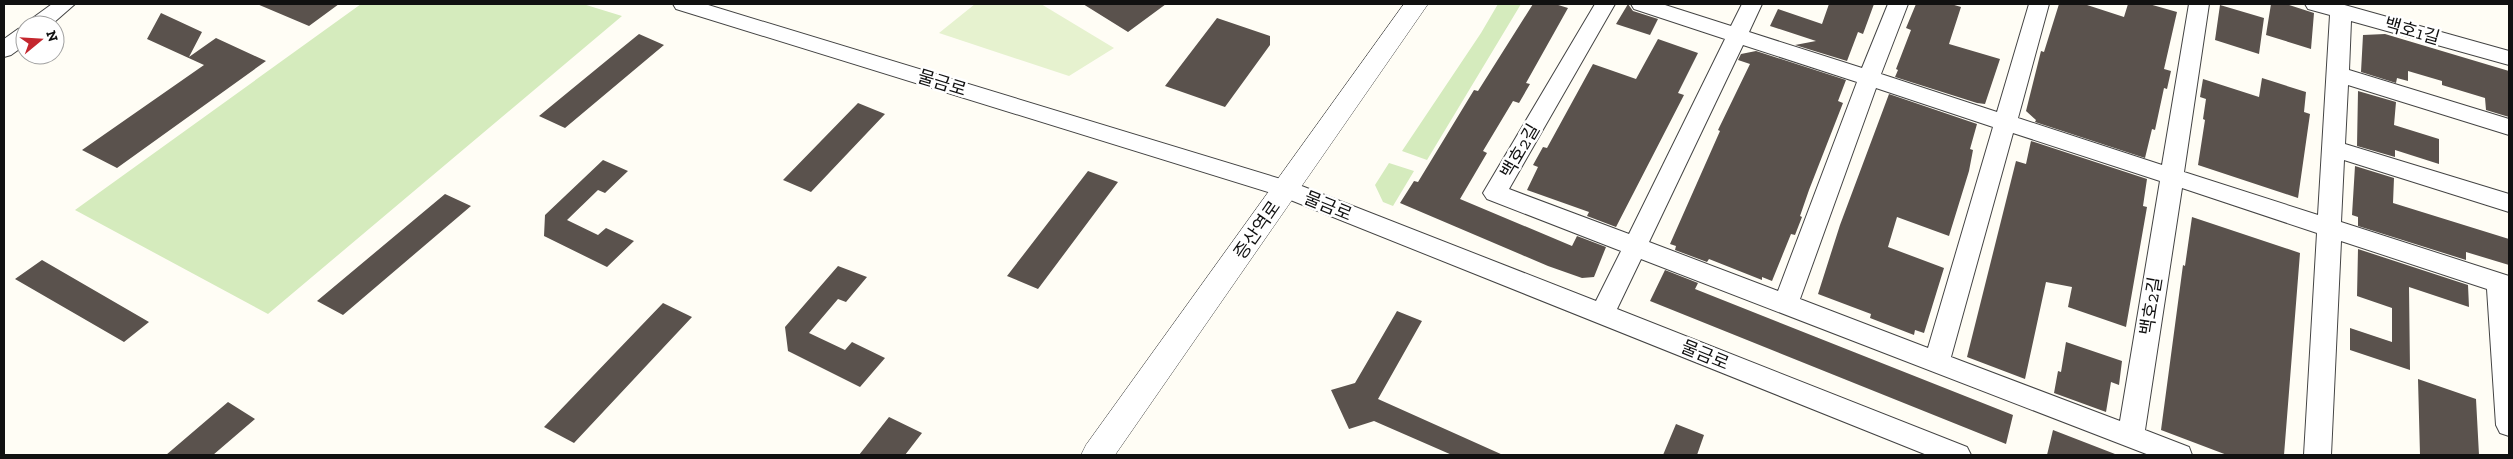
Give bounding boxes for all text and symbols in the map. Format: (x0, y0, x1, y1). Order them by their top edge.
street label: 백호1길 (2382, 13, 2442, 49)
north arrow (15, 15, 65, 65)
text: N (42, 28, 62, 44)
street label: 물금로 (915, 65, 969, 101)
street label: 백호2길 (1496, 120, 1544, 182)
street label: 물금로 (1301, 186, 1355, 226)
street label: 증산역로 (1229, 197, 1285, 263)
street label: 백호2길 (2136, 275, 2166, 337)
street label: 물금로 (1678, 335, 1732, 375)

